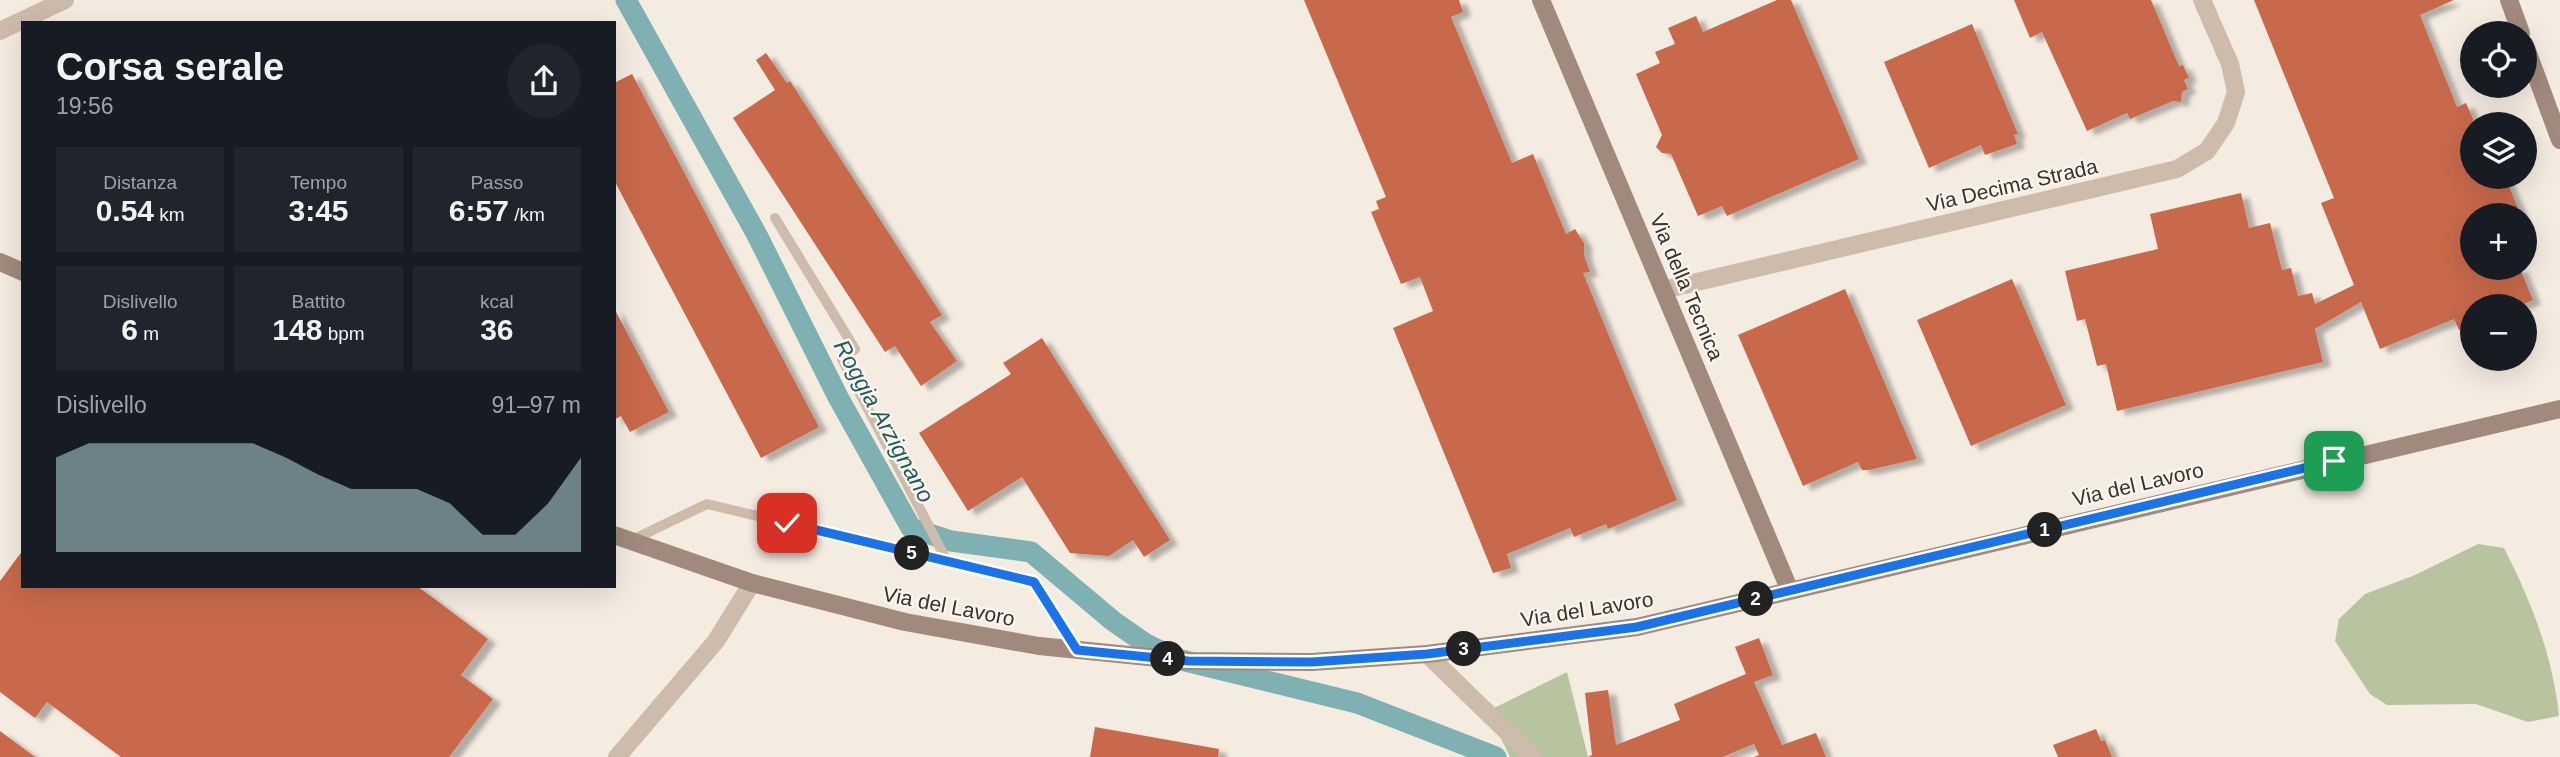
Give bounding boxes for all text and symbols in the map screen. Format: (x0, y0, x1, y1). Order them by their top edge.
map controls (2460, 21, 2537, 371)
button: locate (2460, 21, 2537, 98)
button: share (507, 44, 581, 118)
text: Corsa serale (56, 46, 284, 88)
text: 19:56 (56, 93, 114, 119)
button: layers (2460, 112, 2537, 189)
street label: Via Decima Strada (1924, 154, 2100, 216)
text: Distanza (103, 172, 177, 193)
text: Tempo (290, 172, 347, 193)
text: Passo (470, 172, 523, 193)
text: 0.54 (96, 194, 154, 227)
text: 3:45 (288, 194, 349, 227)
text: 6:57 (449, 194, 509, 227)
button: + (2460, 203, 2537, 280)
text: km (154, 204, 185, 225)
text: /km (509, 204, 545, 225)
street label: Via della Tecnica (1646, 210, 1728, 364)
text: Dislivello (103, 291, 178, 312)
text: Battito (292, 291, 345, 312)
text: kcal (480, 291, 514, 312)
button: − (2460, 294, 2537, 371)
text: 6 (121, 313, 138, 346)
text: 148 (272, 313, 322, 346)
text: 36 (480, 313, 514, 346)
text: m (138, 323, 159, 344)
text: bpm (322, 323, 365, 344)
water label: Roggia Arzignano (829, 335, 940, 507)
text: Dislivello (56, 392, 147, 418)
text: 91–97 m (491, 392, 581, 418)
pin (2304, 431, 2364, 491)
icon: arrive (2315, 442, 2353, 480)
street label: Via del Lavoro (2070, 458, 2206, 510)
pin (757, 493, 817, 553)
icon: check (768, 504, 806, 542)
pin: 1 (2028, 512, 2062, 548)
text: 1 (2039, 519, 2050, 540)
pin: 5 (894, 536, 930, 570)
text: 5 (906, 542, 917, 563)
street label: Via del Lavoro (881, 582, 1017, 630)
pin: 2 (1738, 582, 1774, 616)
street label: Via del Lavoro (1519, 587, 1655, 631)
text: 2 (1750, 588, 1761, 609)
pin: 3 (1446, 632, 1482, 666)
text: 3 (1458, 638, 1469, 659)
pin: 4 (1150, 642, 1186, 676)
text: 4 (1162, 648, 1173, 669)

